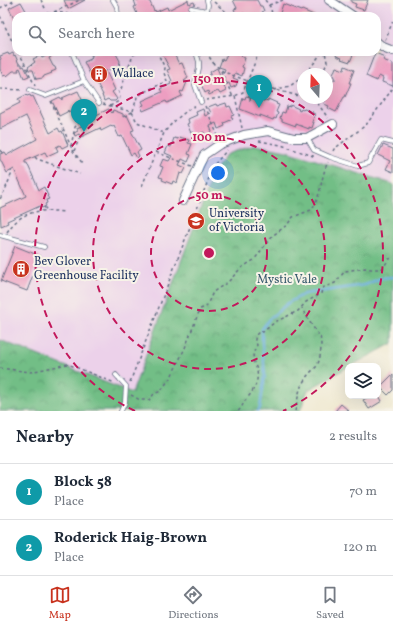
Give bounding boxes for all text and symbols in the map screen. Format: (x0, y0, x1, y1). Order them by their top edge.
search box (12, 12, 381, 56)
icon: search (26, 23, 48, 45)
text: Search here (58, 24, 135, 45)
building icon: Wallace (89, 64, 109, 84)
place label: Wallace (112, 66, 154, 82)
north arrow (297, 68, 333, 104)
text: 150 m (193, 72, 225, 88)
pin: 1 (246, 75, 272, 108)
pin: 2 (71, 99, 97, 132)
text: 100 m (192, 130, 226, 146)
your location (208, 163, 228, 183)
text: 50 m (195, 188, 223, 204)
place label: University of Victoria (209, 206, 265, 236)
school or university icon: University of Victoria (186, 211, 206, 231)
centre of rings (202, 246, 216, 260)
place label: Bev Glover Greenhouse Facility (34, 254, 139, 284)
building icon: Bev Glover Greenhouse Facility (11, 259, 31, 279)
park label: Mystic Vale (257, 272, 317, 288)
map controls (345, 363, 381, 399)
button: layers (345, 363, 381, 399)
text: Nearby (16, 426, 74, 449)
text: 2 results (329, 428, 377, 446)
text: Block 58 (54, 472, 112, 493)
text: 1 (26, 483, 32, 501)
text: 70 m (349, 483, 377, 501)
text: Place (54, 493, 84, 511)
text: Roderick Haig-Brown (54, 528, 207, 549)
text: 2 (26, 539, 32, 557)
text: 120 m (343, 539, 377, 557)
text: Place (54, 549, 84, 567)
tab: Map (49, 584, 71, 623)
tab: Directions (168, 584, 219, 623)
tab: Saved (316, 584, 344, 623)

